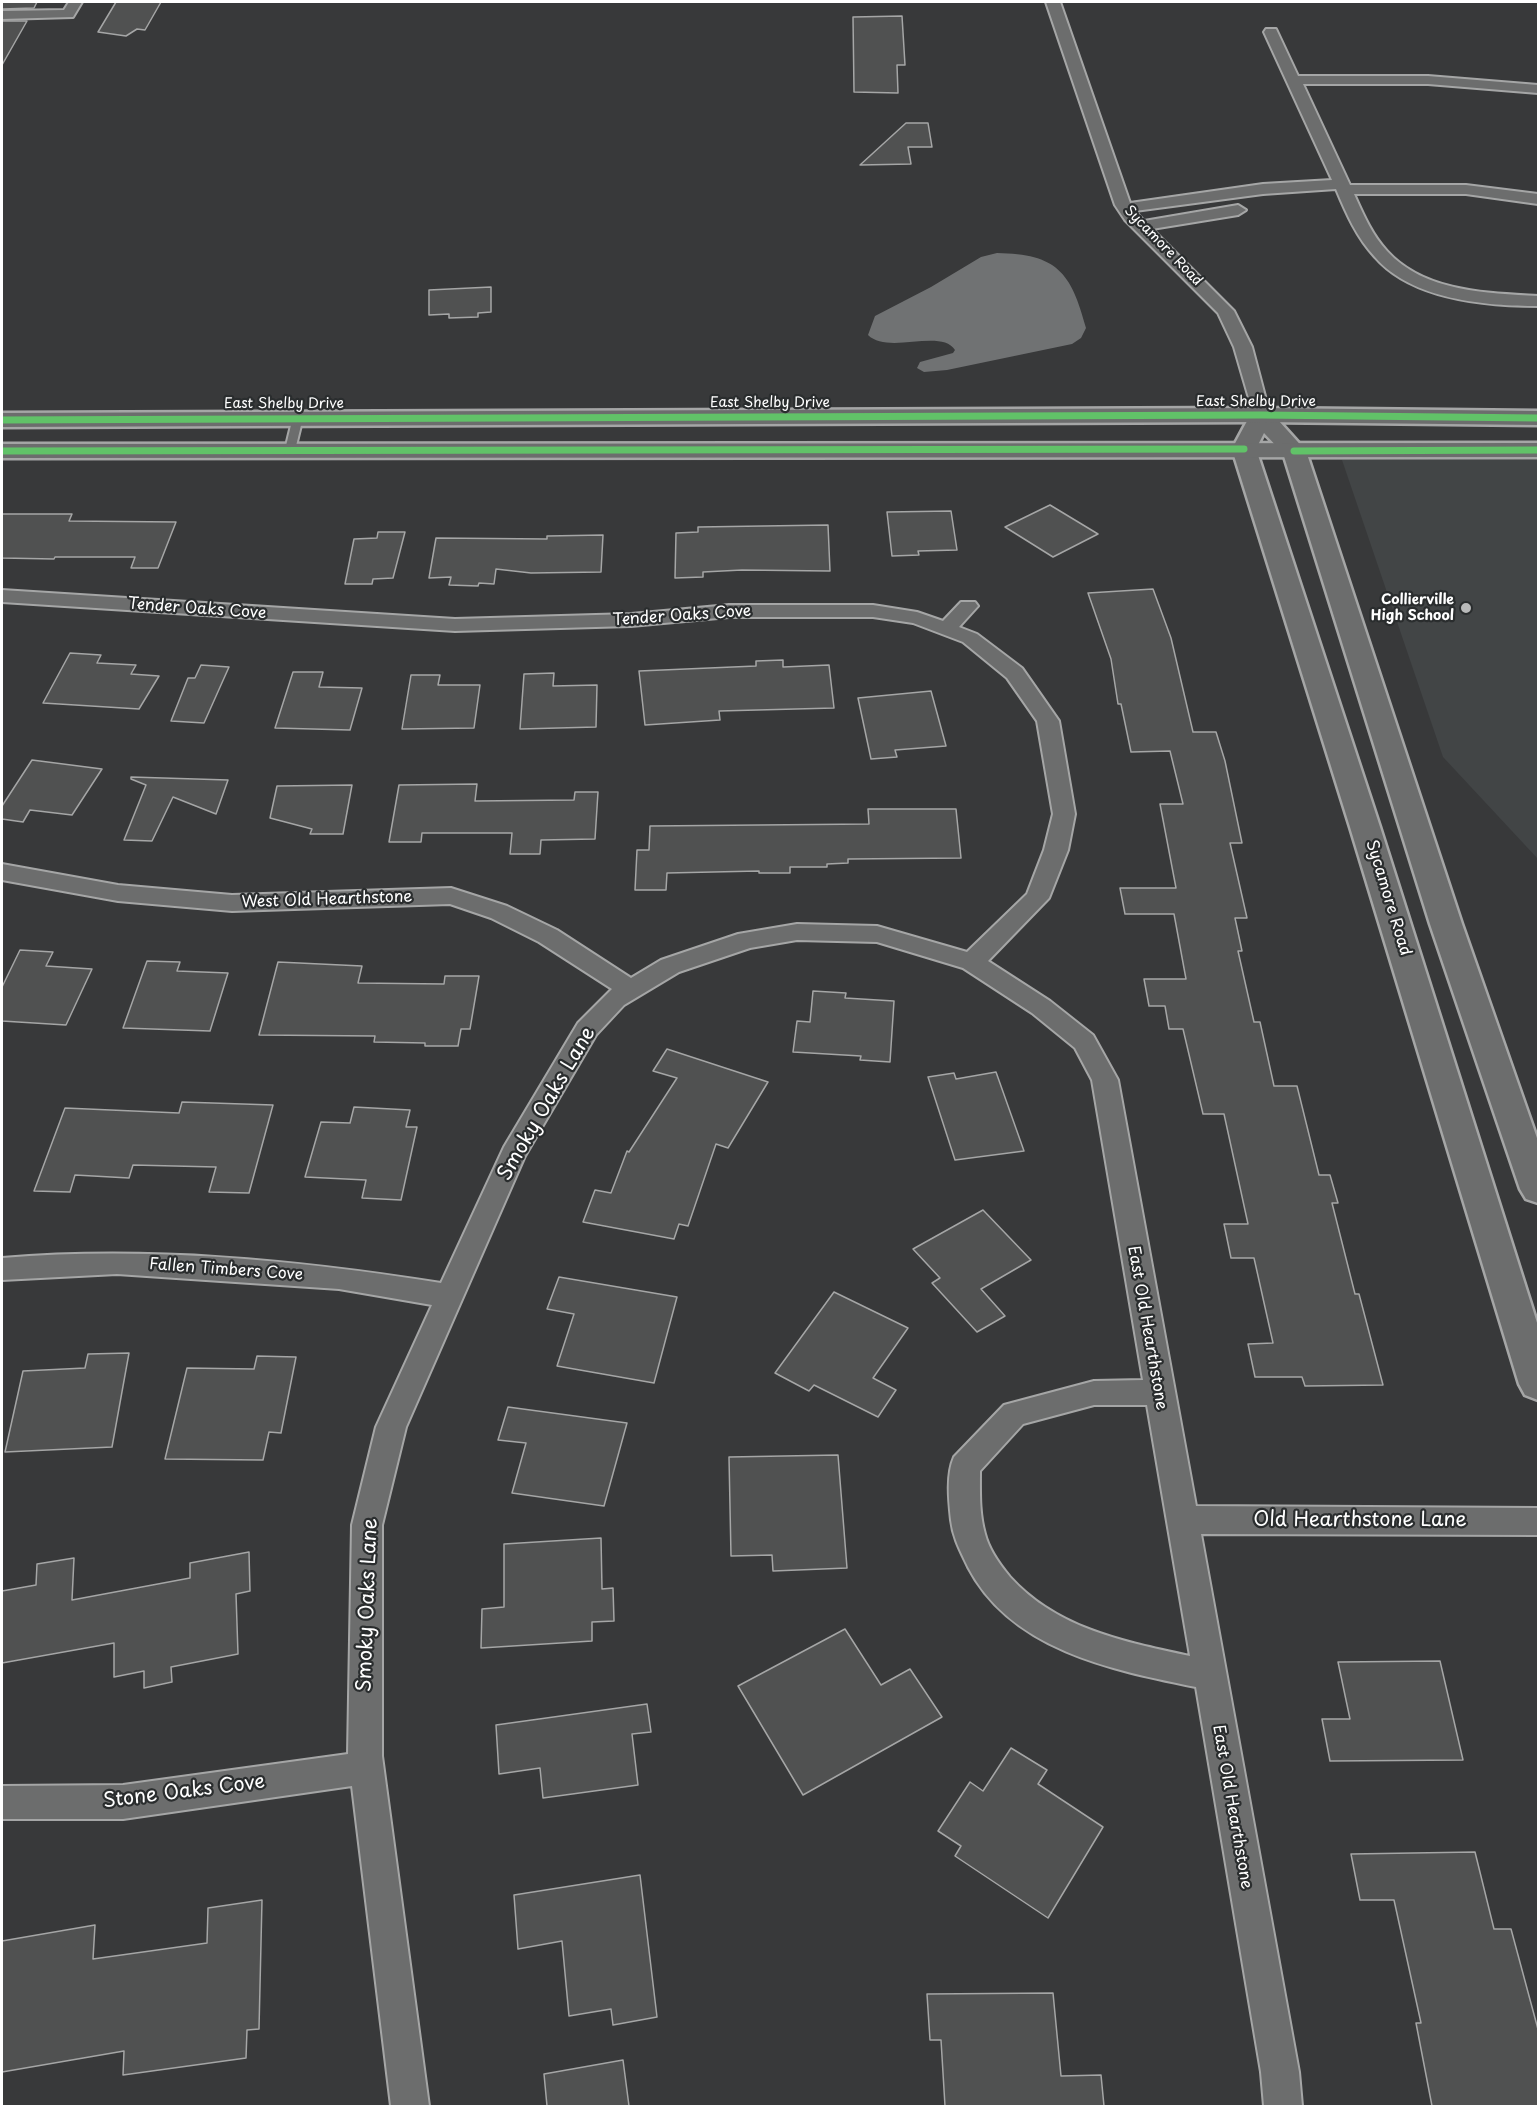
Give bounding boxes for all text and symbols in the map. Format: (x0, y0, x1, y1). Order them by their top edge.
street label: Sycamore Road (1120, 202, 1206, 290)
street label: East Shelby Drive (1196, 394, 1316, 410)
street label: East Shelby Drive (710, 395, 830, 411)
street label: East Shelby Drive (224, 396, 344, 412)
place label: Collierville High School (1371, 592, 1454, 624)
street label: Tender Oaks Cove (127, 595, 267, 623)
marker: Collierville High School (1459, 601, 1473, 615)
street label: Tender Oaks Cove (612, 602, 752, 630)
street label: Sycamore Road (1361, 838, 1415, 958)
street label: West Old Hearthstone (241, 887, 413, 913)
street label: Smoky Oaks Lane (493, 1023, 601, 1185)
street label: East Old Hearthstone (1123, 1244, 1171, 1412)
street label: Fallen Timbers Cove (148, 1255, 304, 1285)
street label: Old Hearthstone Lane (1253, 1508, 1467, 1532)
street label: Smoky Oaks Lane (353, 1518, 383, 1692)
street label: East Old Hearthstone (1208, 1723, 1256, 1891)
street label: Stone Oaks Cove (102, 1770, 266, 1814)

